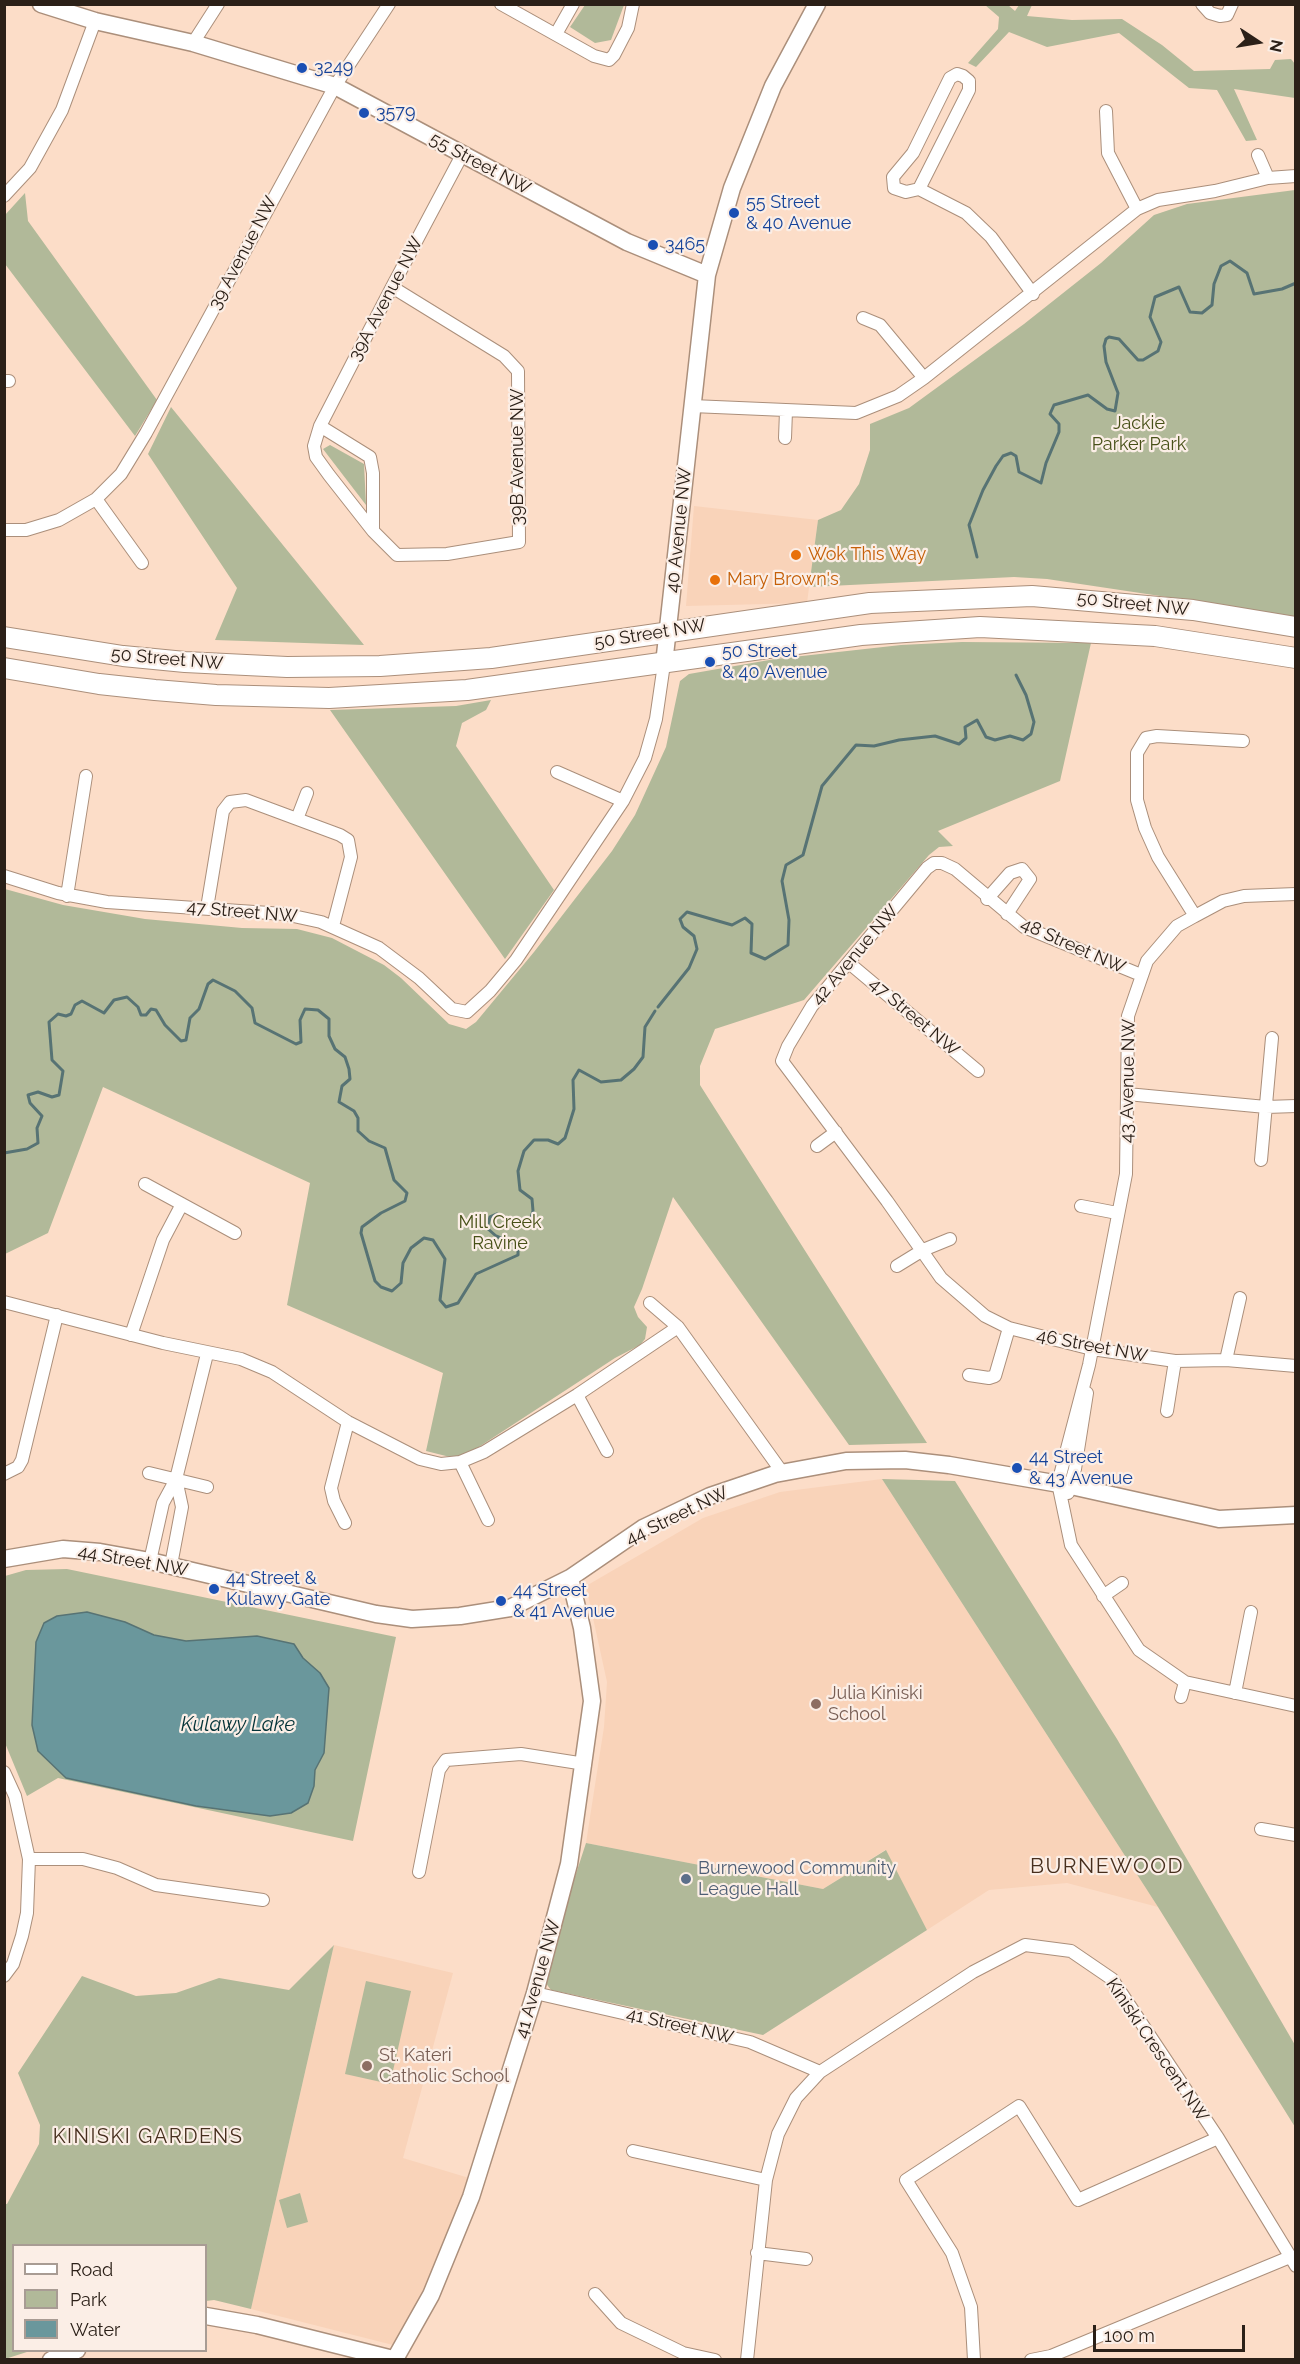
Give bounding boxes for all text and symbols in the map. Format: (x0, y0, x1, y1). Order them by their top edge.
north arrow (1228, 12, 1288, 72)
text: N (1266, 38, 1287, 54)
place label: 3249 (314, 57, 353, 79)
marker: 3249 (295, 61, 309, 75)
place label: 3579 (376, 102, 415, 124)
marker: 3579 (357, 106, 371, 120)
street label: 55 Street NW (426, 128, 534, 200)
place label: 55 Street & 40 Avenue (746, 192, 851, 234)
street label: 39 Avenue NW (204, 193, 282, 313)
marker: 55 Street & 40 Avenue (727, 206, 741, 220)
street label: 39A Avenue NW (344, 233, 428, 365)
place label: 3465 (665, 234, 705, 256)
marker: 3465 (646, 238, 660, 252)
street label: 39B Avenue NW (507, 388, 529, 526)
park label: Jackie Parker Park (1092, 413, 1186, 456)
street label: 40 Avenue NW (662, 466, 696, 594)
place label: Wok This Way (808, 544, 926, 566)
marker: Wok This Way (789, 548, 803, 562)
place label: Mary Brown's (727, 569, 839, 591)
marker: Mary Brown's (708, 573, 722, 587)
street label: 50 Street NW (1076, 587, 1190, 621)
street label: 50 Street NW (593, 615, 707, 653)
place label: 50 Street & 40 Avenue (722, 641, 827, 684)
street label: 50 Street NW (110, 643, 224, 675)
marker: 50 Street & 40 Avenue (703, 655, 717, 669)
street label: 47 Street NW (186, 896, 298, 928)
street label: 42 Avenue NW (807, 900, 903, 1010)
street label: 48 Street NW (1017, 913, 1129, 979)
street label: 47 Street NW (864, 973, 964, 1061)
street label: 43 Avenue NW (1116, 1019, 1140, 1143)
park label: Mill Creek Ravine (458, 1212, 542, 1254)
street label: 46 Street NW (1035, 1325, 1149, 1367)
place label: 44 Street & 43 Avenue (1029, 1447, 1133, 1490)
marker: 44 Street & 43 Avenue (1010, 1461, 1024, 1475)
street label: 44 Street NW (622, 1482, 732, 1550)
street label: 44 Street NW (76, 1541, 190, 1581)
place label: 44 Street & Kulawy Gate (226, 1568, 330, 1610)
place label: 44 Street & 41 Avenue (513, 1580, 615, 1622)
marker: 44 Street & Kulawy Gate (207, 1582, 221, 1596)
marker: 44 Street & 41 Avenue (494, 1594, 508, 1608)
place label: Julia Kiniski School (828, 1683, 923, 1726)
marker: Julia Kiniski School (809, 1697, 823, 1711)
water label: Kulawy Lake (181, 1713, 295, 1737)
district label: BURNEWOOD (1030, 1854, 1184, 1880)
place label: Burnewood Community League Hall (698, 1858, 896, 1900)
marker: Burnewood Community League Hall (679, 1872, 693, 1886)
street label: 41 Avenue NW (511, 1917, 565, 2041)
street label: Kiniski Crescent NW (1101, 1974, 1213, 2126)
street label: 41 Street NW (624, 2003, 736, 2049)
place label: St. Kateri Catholic School (379, 2045, 509, 2088)
marker: St. Kateri Catholic School (360, 2059, 374, 2073)
district label: KINISKI GARDENS (53, 2125, 243, 2149)
legend (12, 2244, 207, 2352)
text: Road (70, 2259, 113, 2280)
text: Park (70, 2289, 107, 2310)
scale bar (1096, 2313, 1248, 2351)
text: Water (70, 2319, 120, 2340)
text: 100 m (1104, 2325, 1155, 2346)

